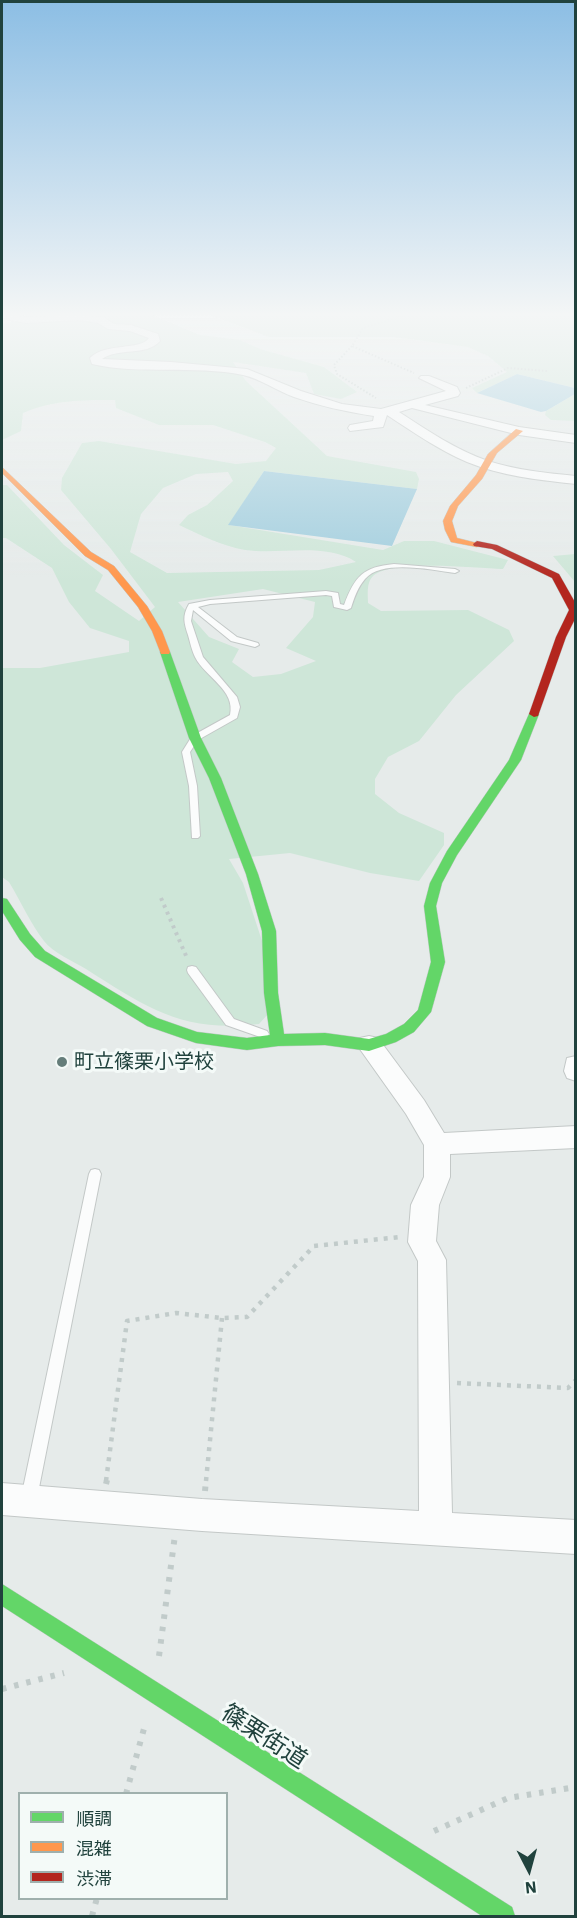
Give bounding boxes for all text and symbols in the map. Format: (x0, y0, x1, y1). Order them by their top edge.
place label: 町立篠栗小学校 (74, 1050, 214, 1074)
marker: 町立篠栗小学校 (55, 1055, 69, 1069)
street label: 篠栗街道 (216, 1699, 312, 1775)
legend (18, 1792, 228, 1900)
text: 順調 (76, 1807, 112, 1830)
text: 混雑 (76, 1837, 112, 1860)
north arrow (499, 1840, 559, 1900)
text: 渋滞 (76, 1867, 112, 1890)
text: N (524, 1877, 538, 1898)

